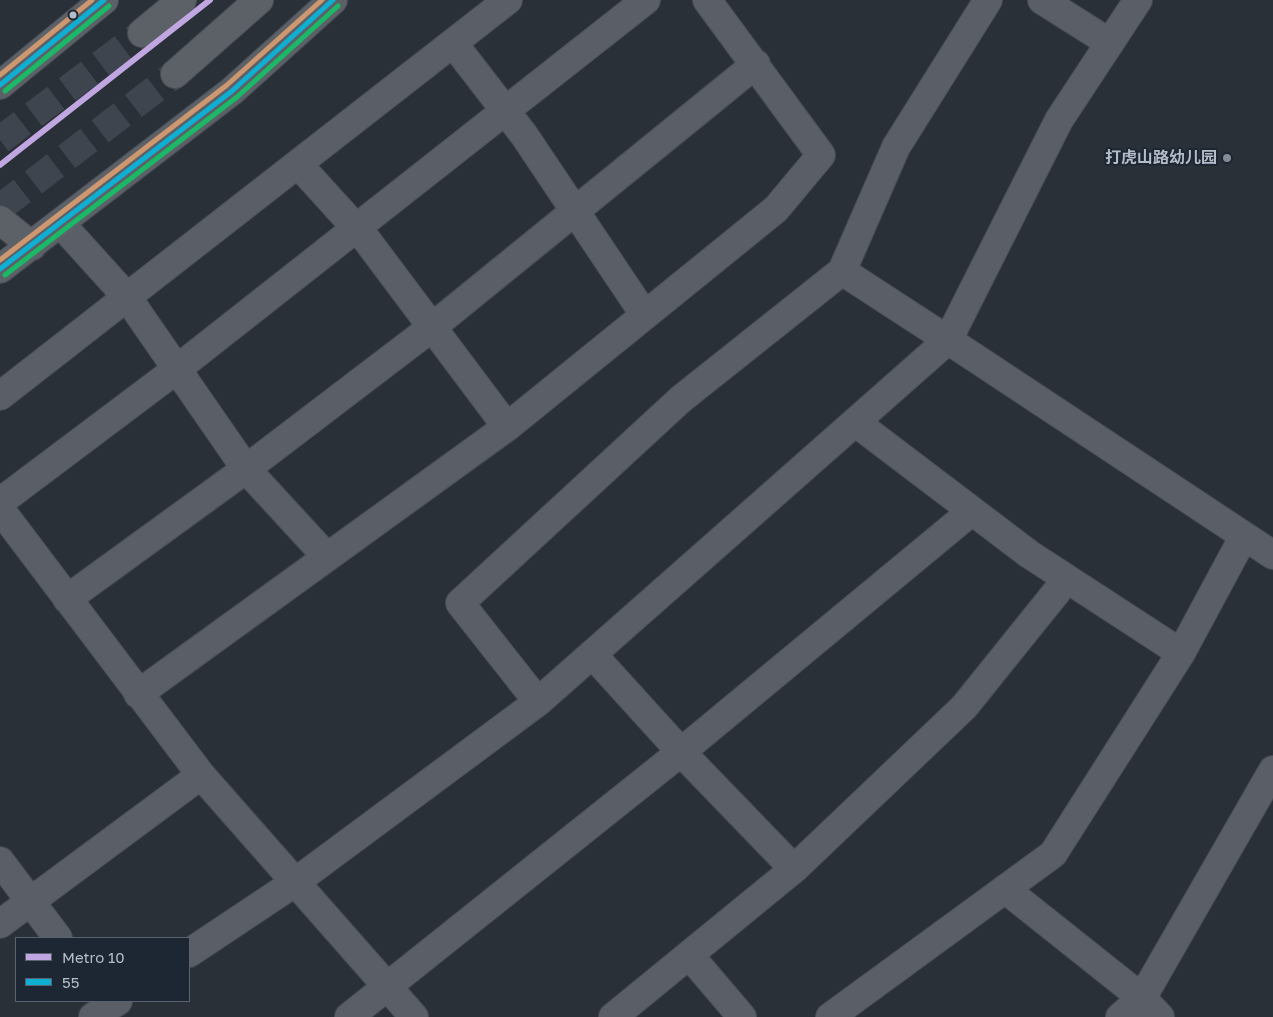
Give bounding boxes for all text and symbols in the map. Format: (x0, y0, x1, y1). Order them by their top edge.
unlabelled marker (68, 10, 78, 20)
place label: 打虎山路幼儿园 (1105, 148, 1217, 168)
marker: 打虎山路幼儿园 (1221, 152, 1233, 164)
legend (15, 937, 190, 1002)
text: Metro 10 (62, 948, 125, 966)
text: 55 (62, 973, 79, 991)

